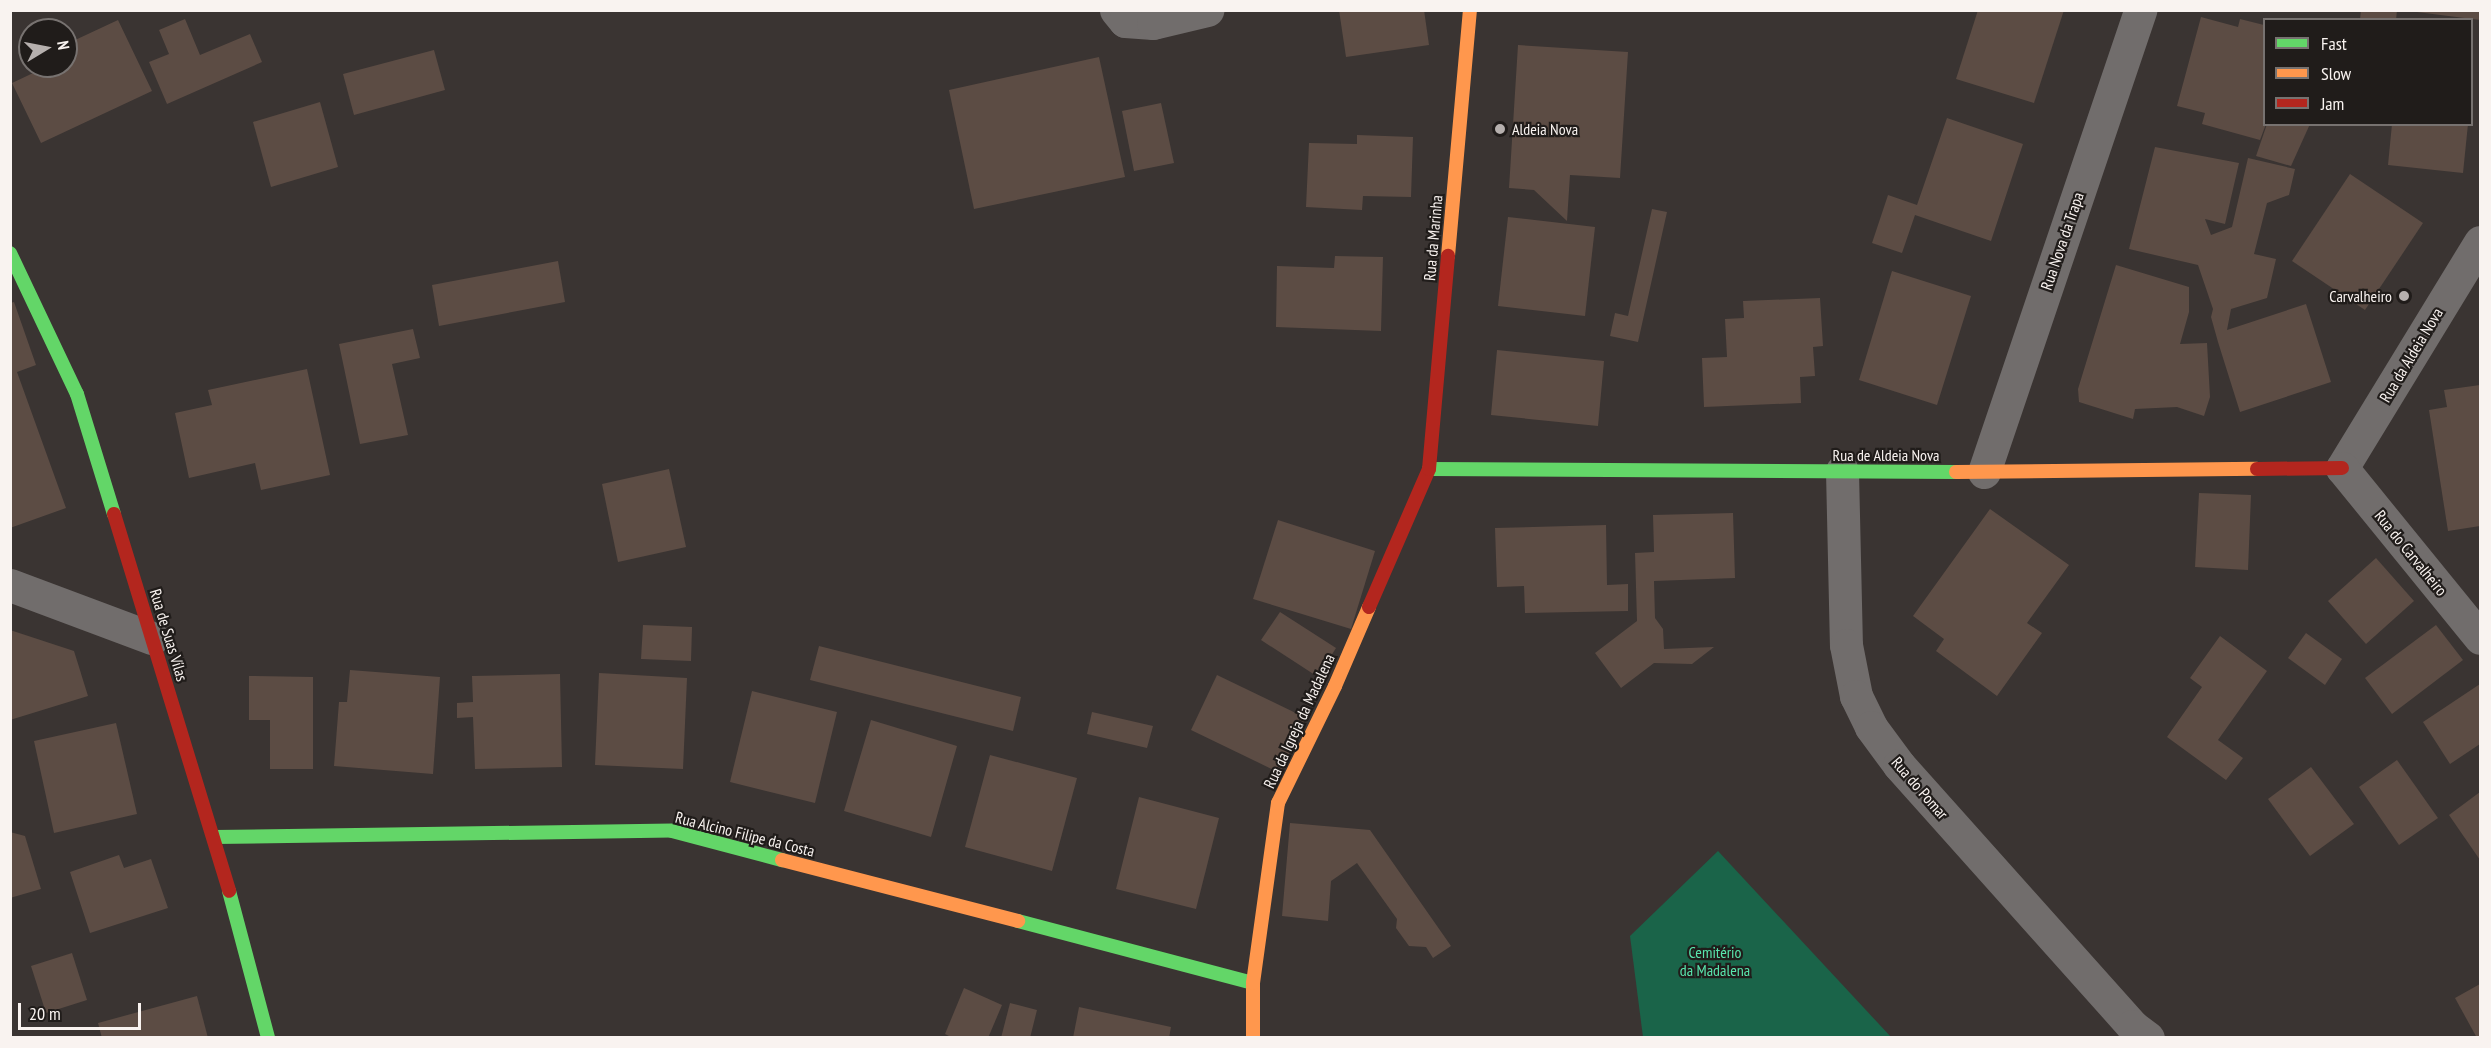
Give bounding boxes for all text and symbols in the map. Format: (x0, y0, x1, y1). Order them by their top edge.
north arrow (18, 18, 78, 78)
legend (2263, 18, 2473, 126)
text: Fast (2321, 32, 2347, 55)
text: N (53, 39, 74, 51)
text: Slow (2321, 62, 2351, 85)
text: Jam (2321, 92, 2344, 115)
place label: Aldeia Nova (1512, 119, 1578, 139)
marker: Aldeia Nova (1493, 122, 1507, 136)
street label: Rua Nova da Trapa (2036, 189, 2088, 293)
street label: Rua da Marinha (1420, 194, 1446, 282)
place label: Carvalheiro (2329, 286, 2392, 306)
marker: Carvalheiro (2397, 289, 2411, 303)
street label: Rua da Aldeia Nova (2375, 304, 2447, 406)
street label: Rua de Aldeia Nova (1832, 445, 1940, 465)
street label: Rua do Carvalheiro (2371, 506, 2451, 600)
street label: Rua de Suas Vílas (146, 586, 192, 684)
street label: Rua da Igreja da Madalena (1259, 651, 1339, 791)
street label: Rua do Pomar (1888, 753, 1952, 823)
street label: Rua Alcino Filipe da Costa (673, 807, 817, 861)
park label: Cemitério da Madalena (1680, 942, 1750, 980)
scale bar (21, 991, 144, 1029)
text: 20 m (29, 1002, 61, 1025)

